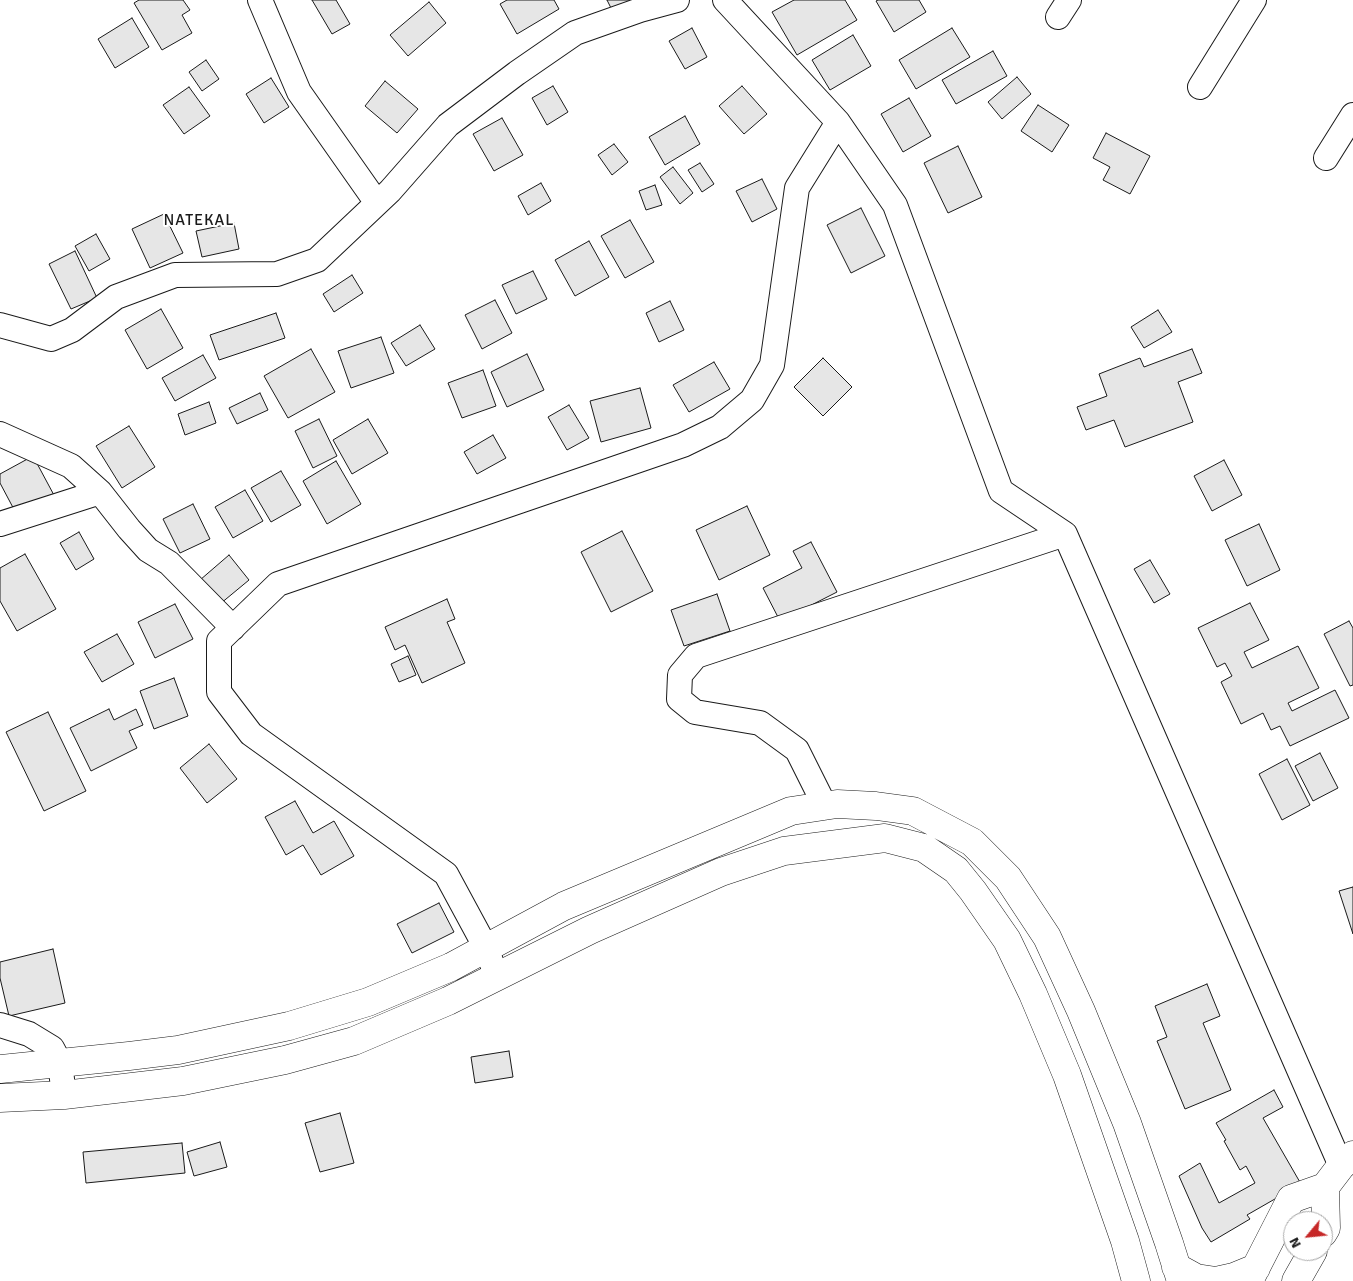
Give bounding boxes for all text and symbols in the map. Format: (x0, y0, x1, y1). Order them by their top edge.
district label: NATEKAL (163, 211, 235, 231)
north arrow (1283, 1211, 1333, 1261)
text: N (1285, 1235, 1305, 1251)

